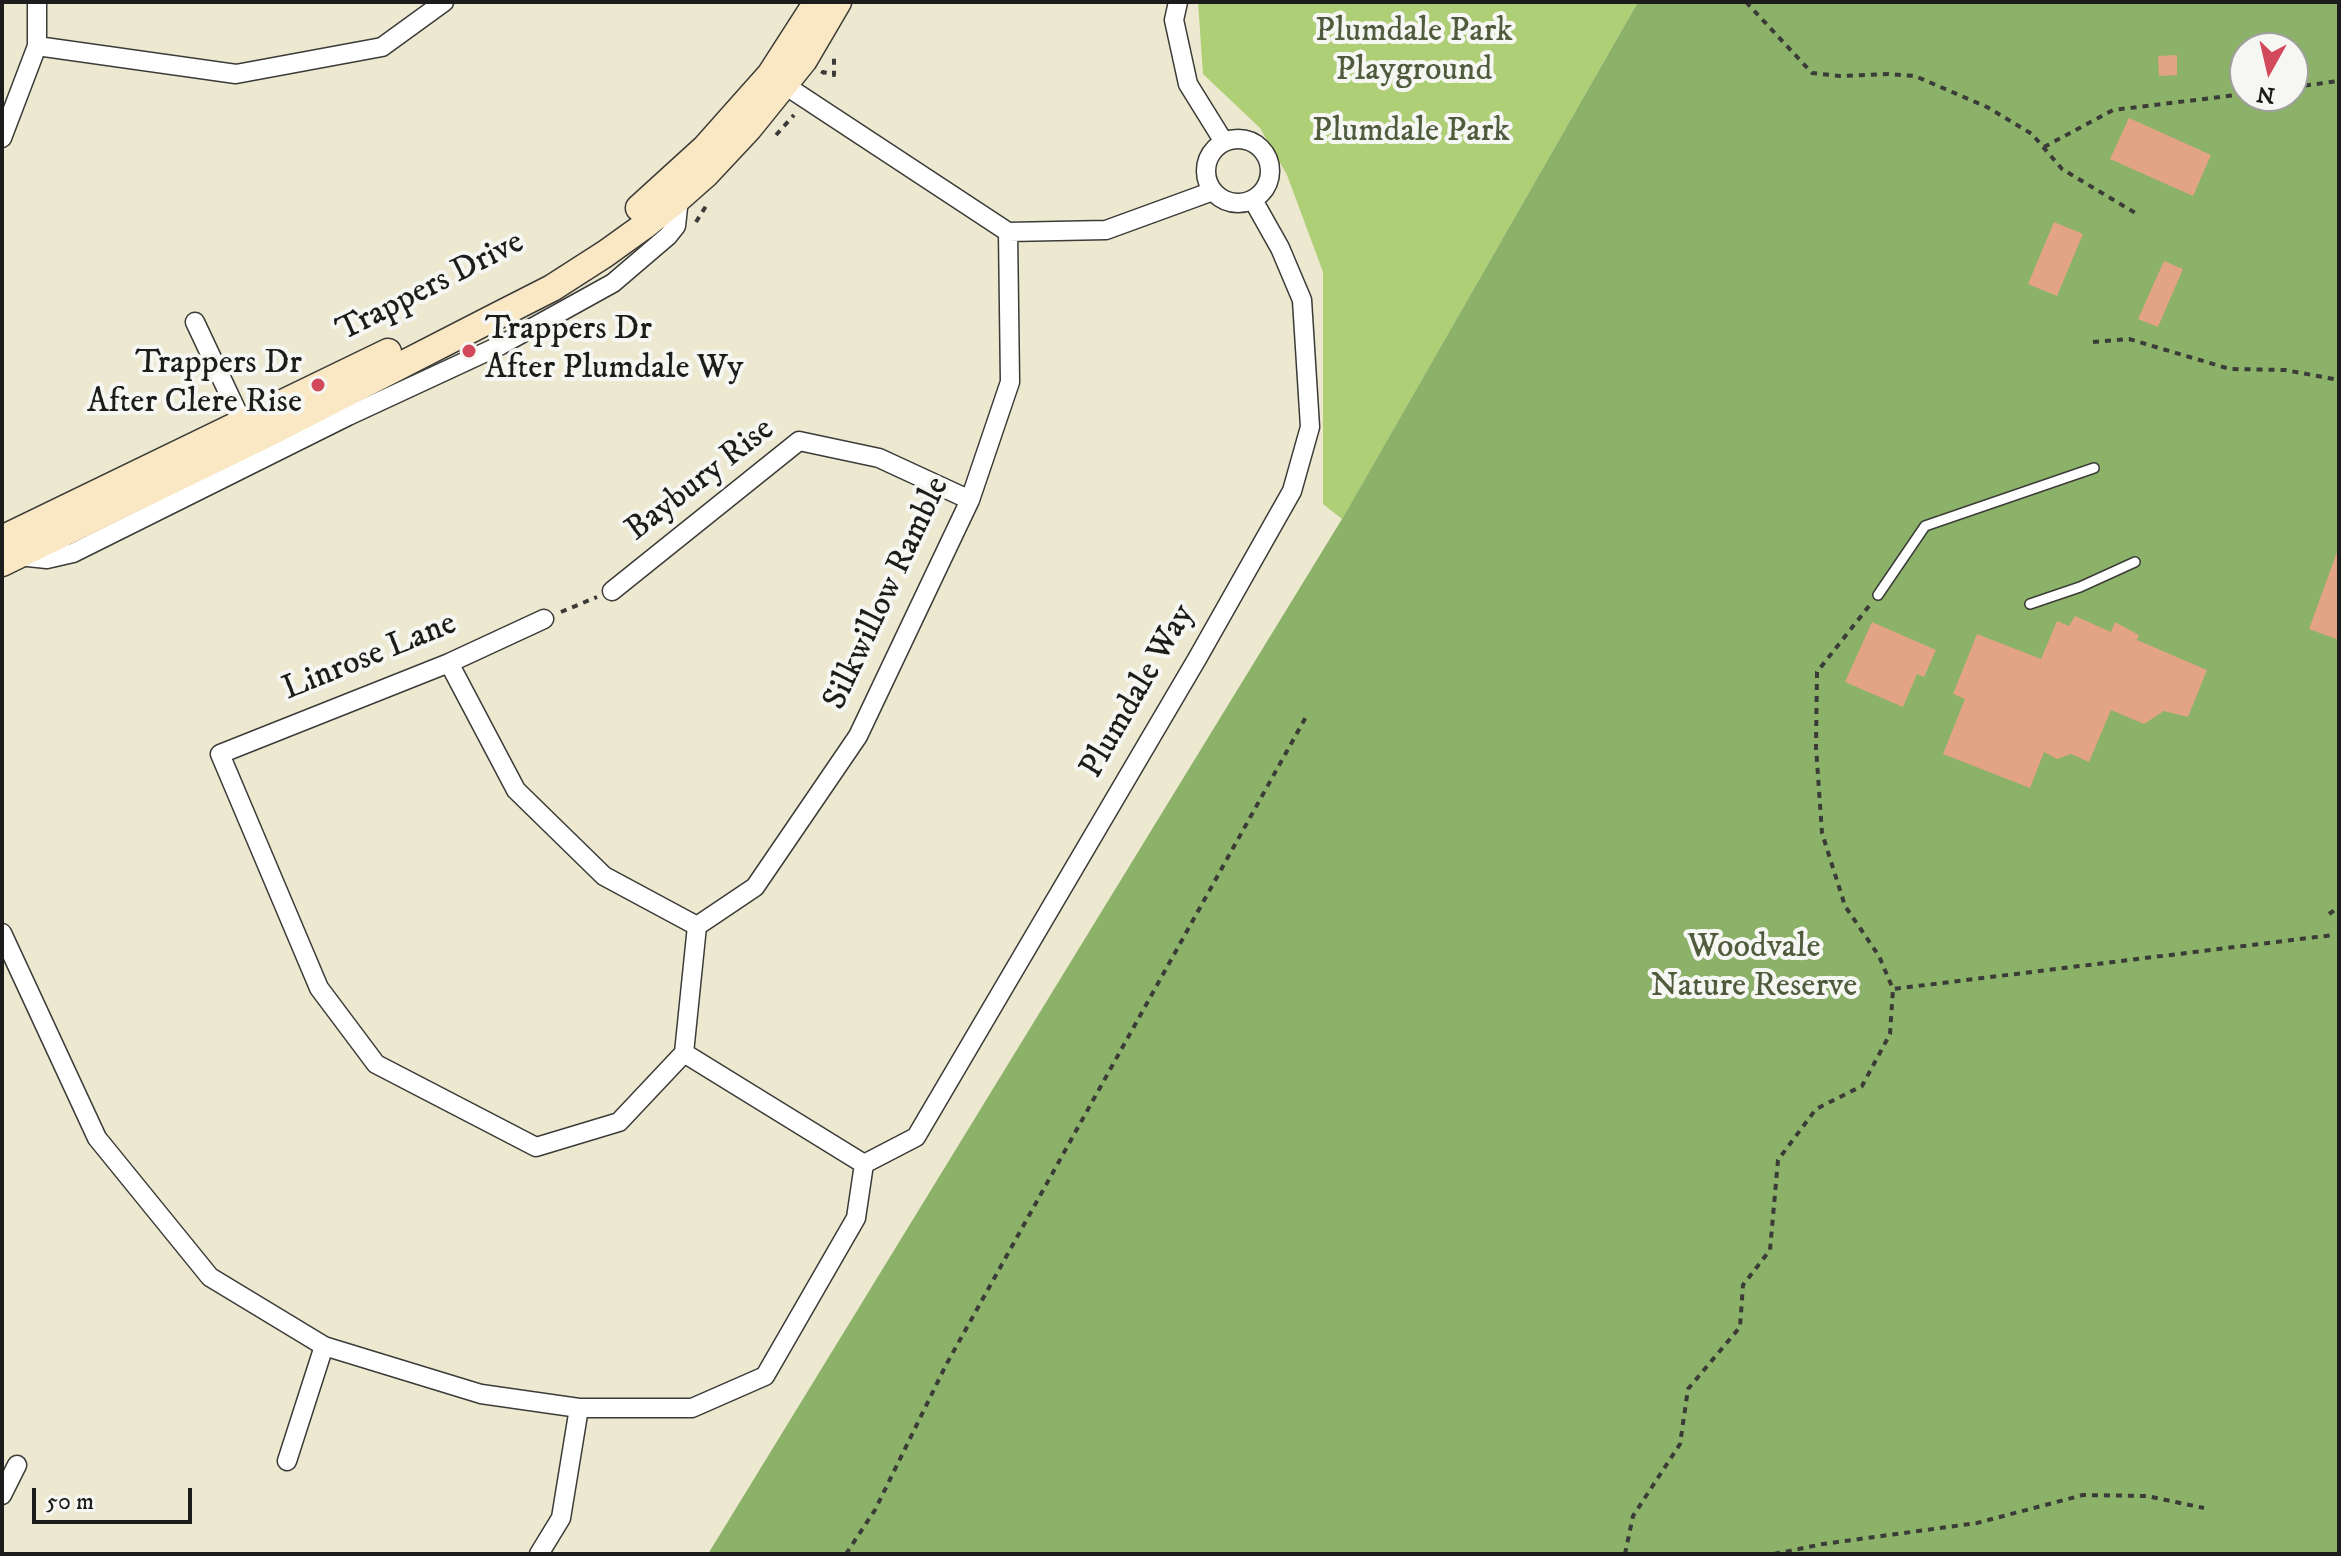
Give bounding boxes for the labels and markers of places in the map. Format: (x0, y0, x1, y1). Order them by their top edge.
place label: Trappers Dr After Plumdale Wy (485, 311, 743, 390)
marker: Trappers Dr After Plumdale Wy (460, 342, 478, 360)
place label: Trappers Dr After Clere Rise (87, 345, 302, 424)
marker: Trappers Dr After Clere Rise (309, 376, 327, 394)

